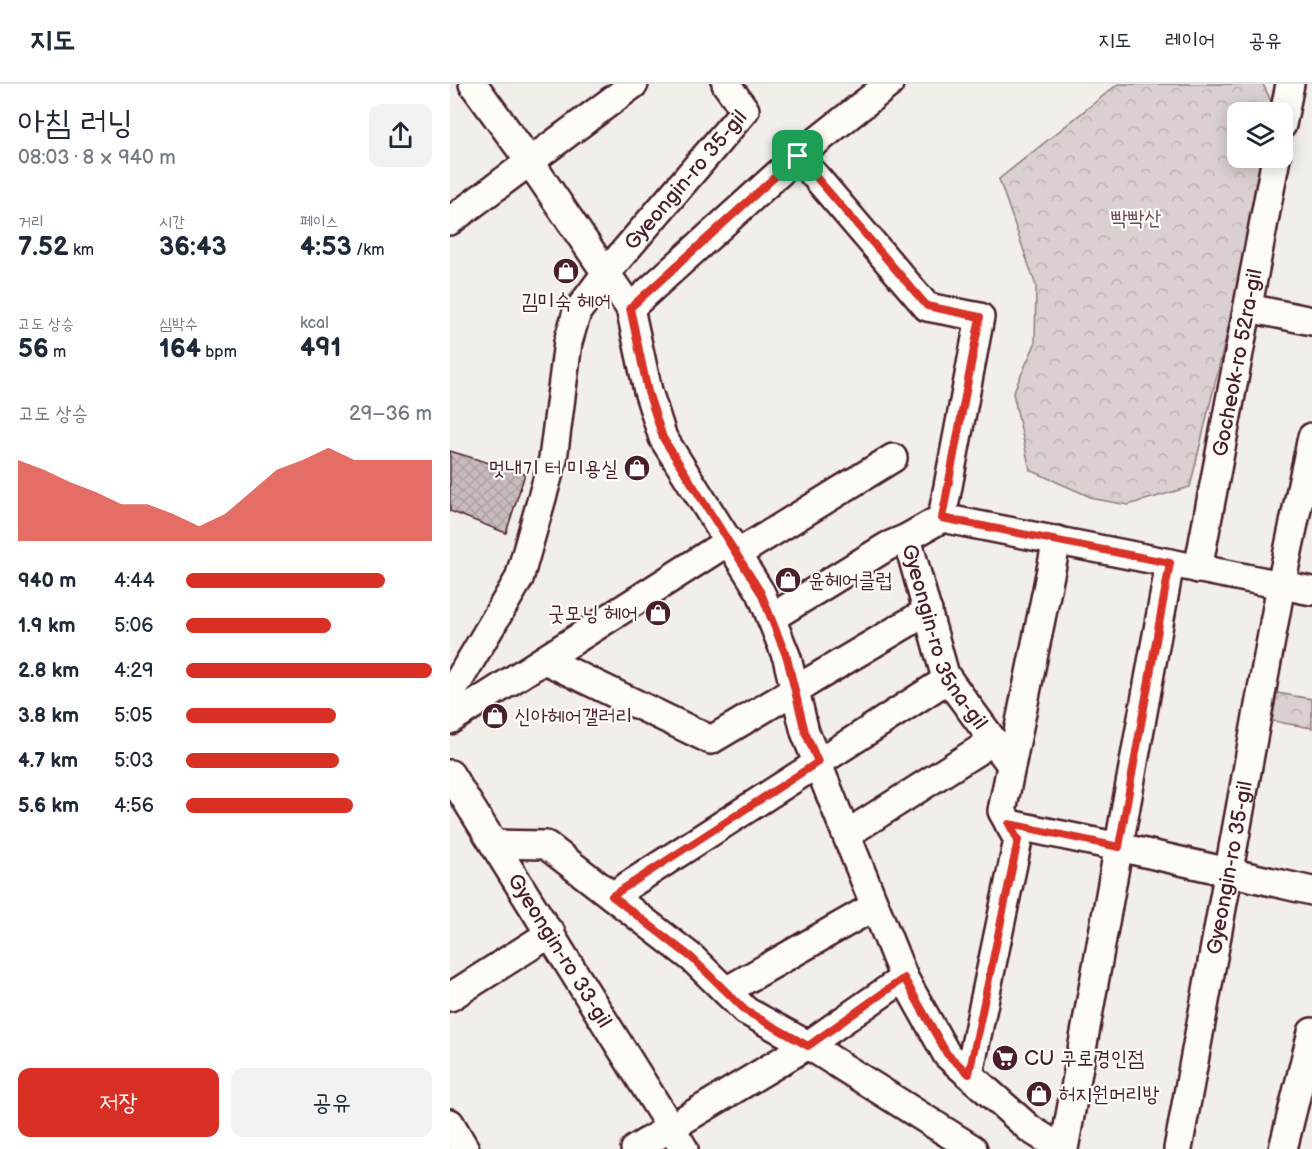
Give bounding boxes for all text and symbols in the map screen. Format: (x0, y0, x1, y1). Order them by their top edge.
text: 지도 (30, 24, 75, 57)
text: 지도 (1098, 28, 1132, 53)
text: 레이어 (1165, 28, 1215, 53)
text: 공유 (1248, 28, 1282, 53)
map controls (1227, 102, 1293, 168)
button: layers (1227, 102, 1293, 168)
text: 아침 러닝 (18, 103, 133, 143)
button: share (369, 104, 432, 167)
street label: Gyeongin-ro 35-gil (619, 105, 752, 255)
pin (772, 130, 823, 181)
icon: arrive (781, 139, 814, 172)
text: 08:03 · 8 × 940 m (18, 146, 176, 170)
park label: 빡빡산 (1111, 206, 1161, 231)
text: 거리 (18, 213, 44, 232)
text: 시간 (159, 213, 185, 232)
text: 페이스 (300, 213, 339, 232)
text: 7.52 (18, 232, 69, 263)
text: 36:43 (159, 232, 227, 263)
text: 4:53 (300, 232, 352, 263)
text: km (69, 241, 94, 260)
text: /km (352, 241, 384, 260)
shop icon: 김미숙 헤어 (551, 256, 581, 286)
street label: Gocheok-ro 52ra-gil (1207, 267, 1267, 459)
place label: 김미숙 헤어 (521, 289, 611, 314)
text: kcal (300, 314, 329, 333)
text: 고도 상승 (18, 315, 74, 334)
text: 심박수 (159, 315, 198, 334)
text: 491 (300, 333, 342, 364)
text: 56 (18, 334, 49, 365)
text: 164 (159, 334, 201, 365)
text: m (49, 343, 66, 362)
text: bpm (201, 343, 237, 362)
text: 고도 상승 (18, 402, 88, 426)
text: 29–36 m (349, 402, 432, 426)
shop icon: 멋내기 터 미용실 (622, 453, 652, 483)
place label: 멋내기 터 미용실 (488, 456, 618, 481)
street label: Gyeongin-ro 35na-gil (897, 541, 993, 734)
shop icon: 윤헤어클럽 (773, 565, 803, 595)
place label: 윤헤어클럽 (808, 568, 893, 593)
text: 940 m (18, 569, 76, 593)
text: 4:44 (114, 569, 155, 593)
shop icon: 굿모닝 헤어 (643, 598, 673, 628)
place label: 굿모닝 헤어 (548, 601, 638, 626)
text: 1.9 km (18, 614, 75, 638)
text: 5:06 (114, 614, 153, 638)
text: 2.8 km (18, 659, 79, 683)
text: 4:29 (114, 659, 154, 683)
shop icon: 신아헤어갤러리 (480, 701, 510, 731)
text: 3.8 km (18, 704, 79, 728)
text: 5:05 (114, 704, 153, 728)
place label: 신아헤어갤러리 (514, 704, 632, 729)
text: 4.7 km (18, 749, 78, 773)
text: 5:03 (114, 749, 154, 773)
street label: Gyeongin-ro 35-gil (1201, 779, 1257, 956)
text: 5.6 km (18, 794, 79, 818)
text: 4:56 (114, 794, 154, 818)
street label: Gyeongin-ro 33-gil (503, 869, 618, 1032)
supermarket icon: CU 구로경인점 (990, 1043, 1020, 1073)
place label: CU 구로경인점 (1024, 1046, 1144, 1071)
button: 저장 (18, 1068, 219, 1137)
button: 공유 (231, 1068, 432, 1137)
shop icon: 허지원머리방 (1024, 1079, 1054, 1109)
place label: 허지원머리방 (1058, 1082, 1159, 1107)

